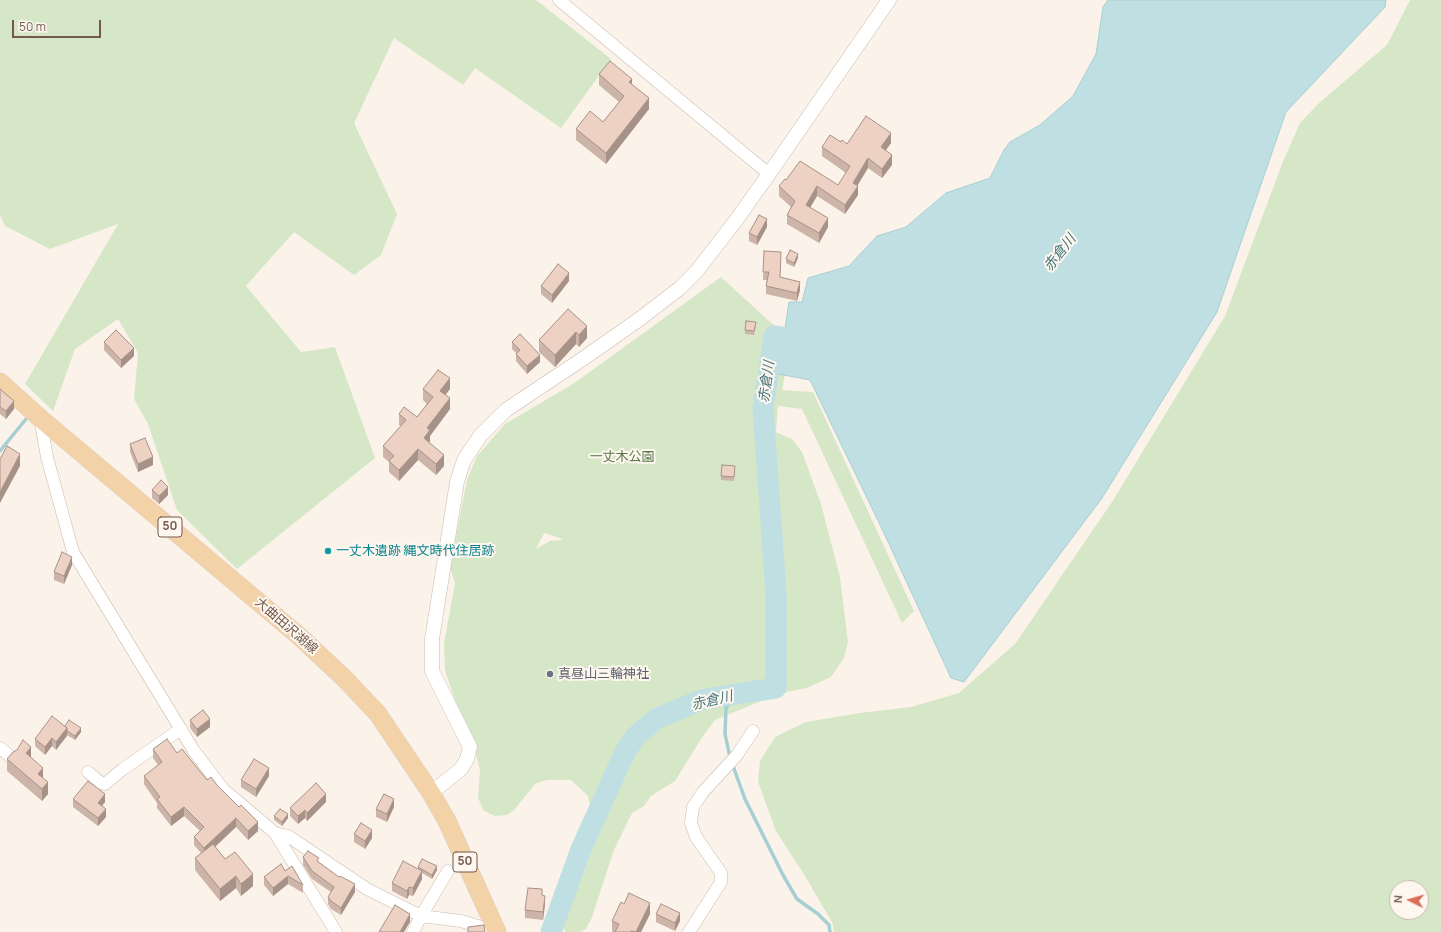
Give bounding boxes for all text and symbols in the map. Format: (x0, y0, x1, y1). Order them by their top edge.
scale bar (14, 12, 103, 38)
text: 50 m (19, 18, 46, 35)
water label: 赤倉川 (1040, 231, 1080, 275)
water label: 赤倉川 (756, 360, 778, 404)
park label: 一丈木公園 (590, 449, 654, 465)
road number: 50 (158, 517, 182, 537)
place label: 一丈木遺跡 縄文時代住居跡 (336, 543, 495, 559)
marker: 一丈木遺跡 縄文時代住居跡 (323, 546, 333, 556)
street label: 大曲田沢湖線 (251, 595, 321, 657)
place label: 真昼山三輪神社 (558, 666, 649, 682)
marker: 真昼山三輪神社 (545, 669, 555, 679)
water label: 赤倉川 (690, 688, 734, 714)
road number: 50 (453, 852, 477, 872)
north arrow (1389, 880, 1429, 920)
text: N (1390, 894, 1405, 904)

